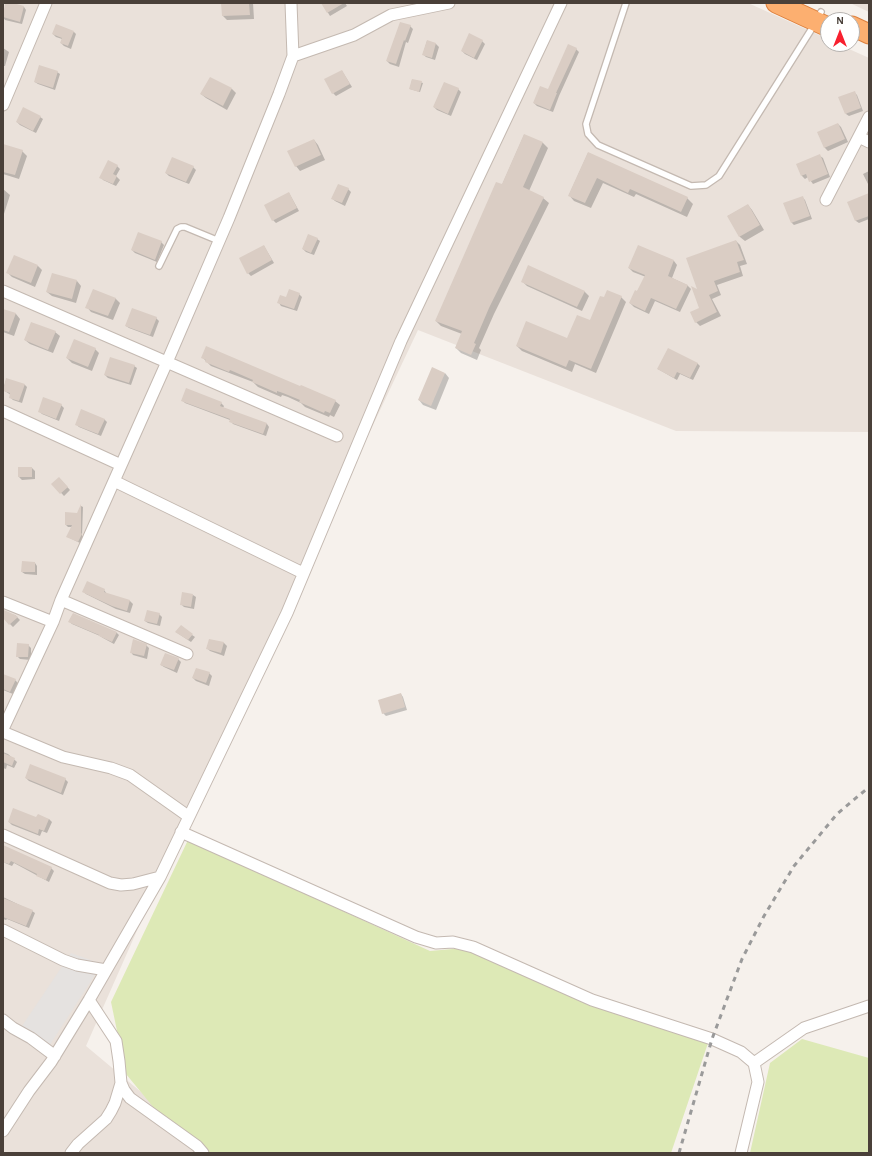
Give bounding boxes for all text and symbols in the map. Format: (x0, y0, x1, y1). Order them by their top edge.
north arrow (820, 12, 860, 52)
text: N (836, 15, 844, 26)

